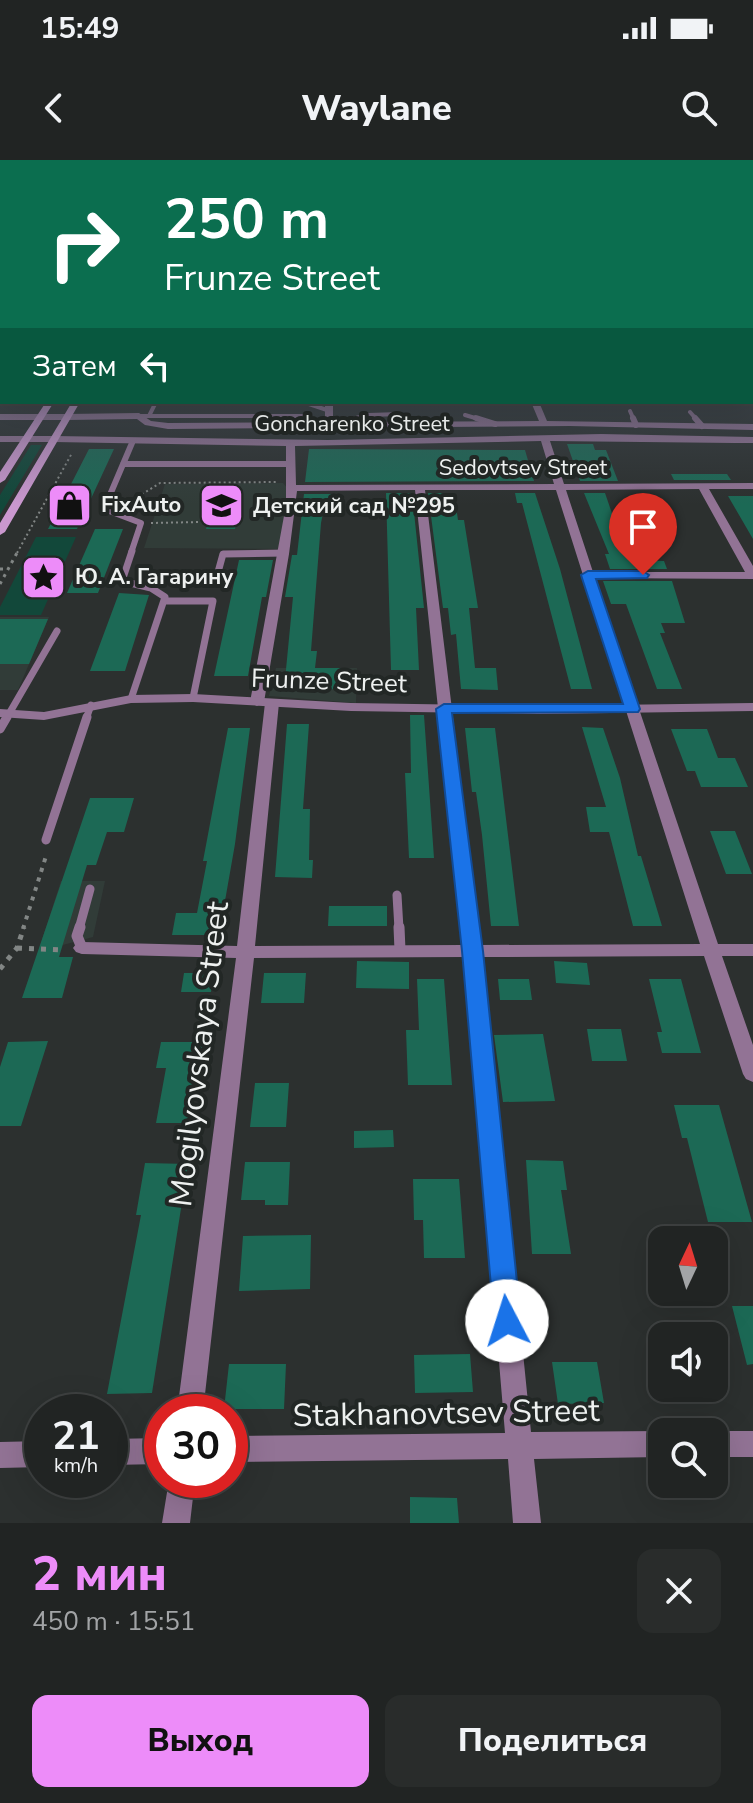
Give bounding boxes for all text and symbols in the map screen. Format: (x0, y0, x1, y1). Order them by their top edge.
text: 15:49 (40, 8, 119, 49)
text: Waylane (301, 84, 452, 133)
icon: back (32, 86, 76, 130)
icon: search (677, 86, 721, 130)
text: 250 m (164, 181, 329, 258)
icon: right (32, 192, 136, 296)
text: Frunze Street (164, 254, 380, 303)
icon: left (133, 344, 177, 388)
text: Затем (32, 346, 117, 387)
street label: Goncharenko Street (254, 409, 450, 439)
street label: Sedovtsev Street (439, 453, 608, 483)
shop icon: FixAuto (46, 481, 94, 529)
school or university icon: Детский сад №295 (198, 482, 246, 530)
place label: FixAuto (101, 490, 181, 520)
place label: Детский сад №295 (253, 491, 455, 521)
pin (609, 493, 677, 575)
icon: arrive (621, 505, 665, 549)
place icon: Ю. А. Гагарину (20, 553, 68, 601)
place label: Ю. А. Гагарину (75, 562, 233, 592)
street label: Frunze Street (250, 661, 408, 701)
street label: Mogilyovskaya Street (159, 898, 239, 1209)
north arrow (648, 1226, 728, 1306)
map controls (648, 1226, 728, 1498)
position arrow (465, 1279, 549, 1363)
button: sound (648, 1322, 728, 1402)
street label: Stakhanovtsev Street (292, 1389, 601, 1437)
speed limit sign: 30 (144, 1394, 248, 1498)
text: 21 (52, 1409, 100, 1463)
button: search (648, 1418, 728, 1498)
text: km/h (54, 1452, 98, 1479)
text: 2 мин (32, 1541, 167, 1607)
button: close (637, 1549, 721, 1633)
text: 450 m · 15:51 (32, 1604, 195, 1639)
button: Выход (32, 1695, 369, 1787)
button: Поделиться (385, 1695, 721, 1787)

